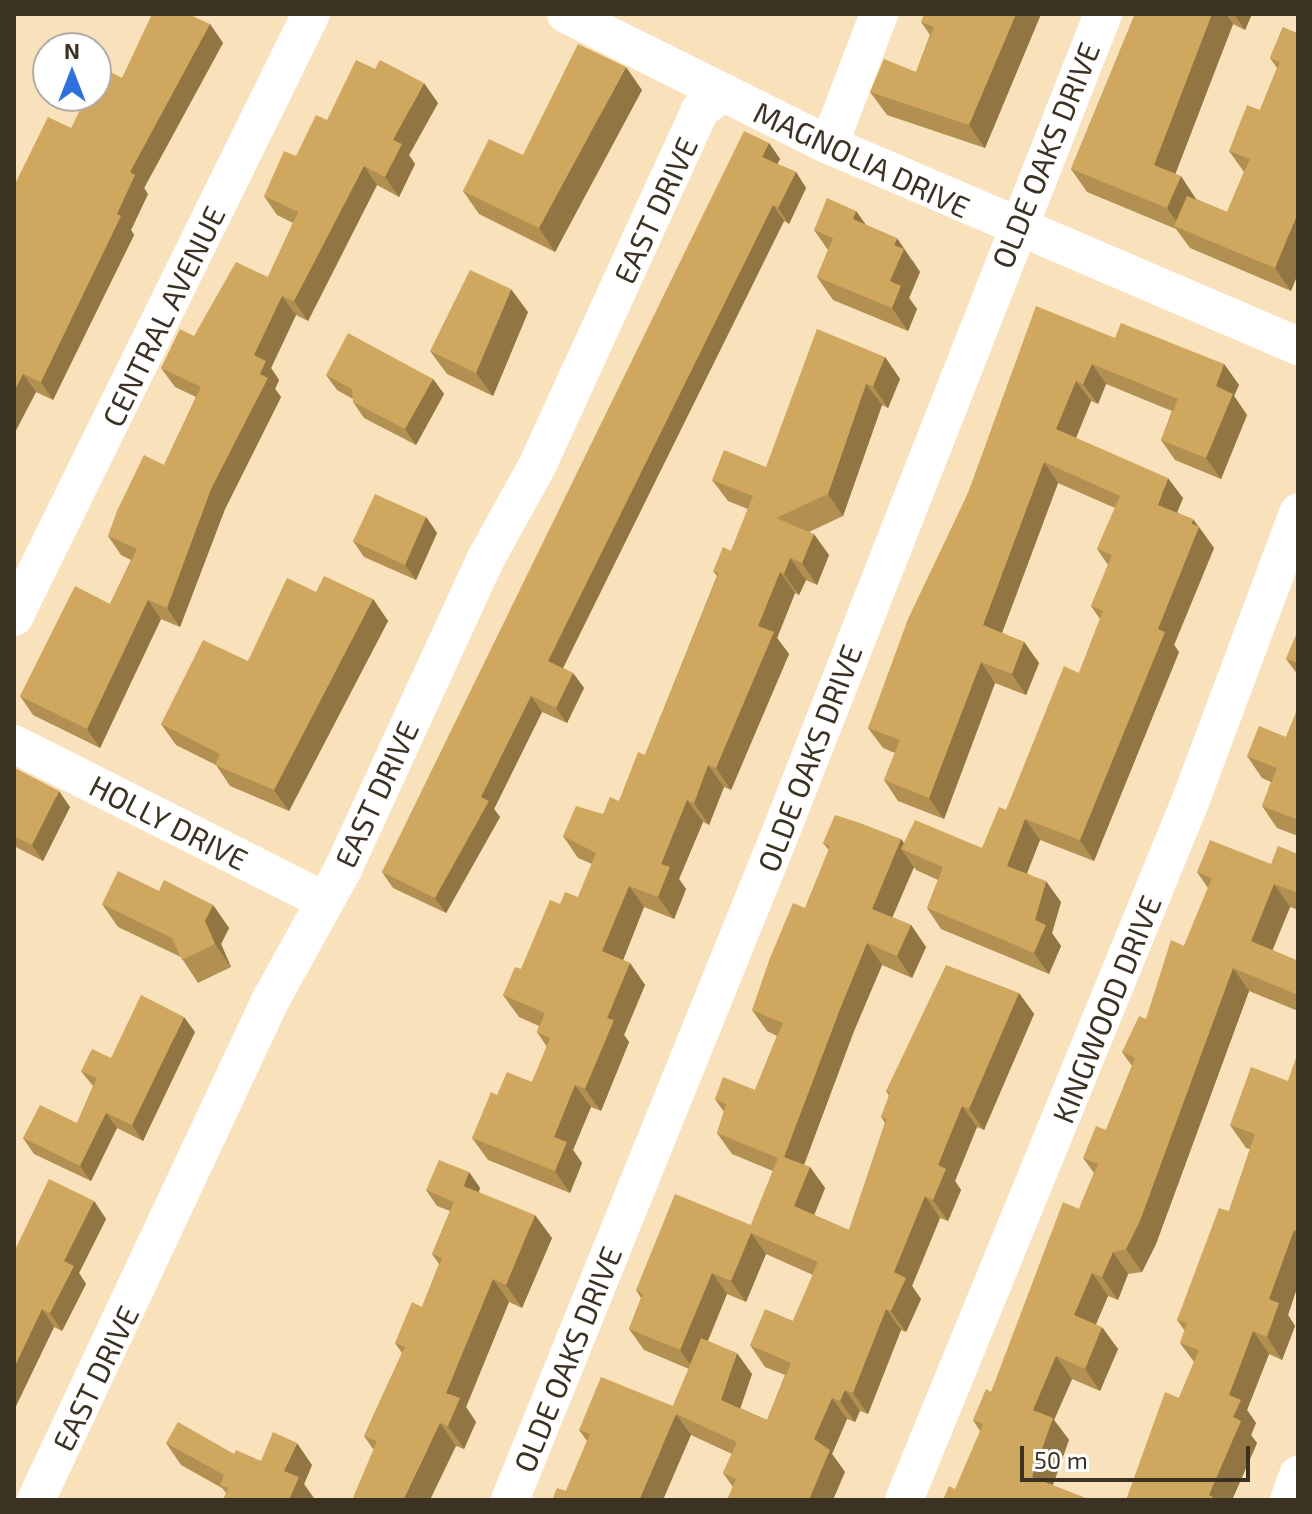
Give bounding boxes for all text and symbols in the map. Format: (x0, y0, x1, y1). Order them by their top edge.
north arrow (32, 32, 112, 112)
text: N (64, 37, 80, 63)
street label: OLDE OAKS DRIVE (983, 37, 1107, 273)
street label: MAGNOLIA DRIVE (748, 93, 976, 225)
street label: EAST DRIVE (605, 131, 705, 289)
street label: CENTRAL AVENUE (94, 199, 232, 433)
street label: OLDE OAKS DRIVE (749, 639, 869, 877)
street label: EAST DRIVE (326, 715, 426, 873)
street label: HOLLY DRIVE (84, 767, 254, 877)
street label: KINGWOOD DRIVE (1044, 890, 1168, 1128)
street label: OLDE OAKS DRIVE (505, 1241, 629, 1477)
street label: EAST DRIVE (44, 1299, 146, 1457)
scale bar (1024, 1430, 1254, 1480)
text: 50 m (1034, 1445, 1088, 1474)

